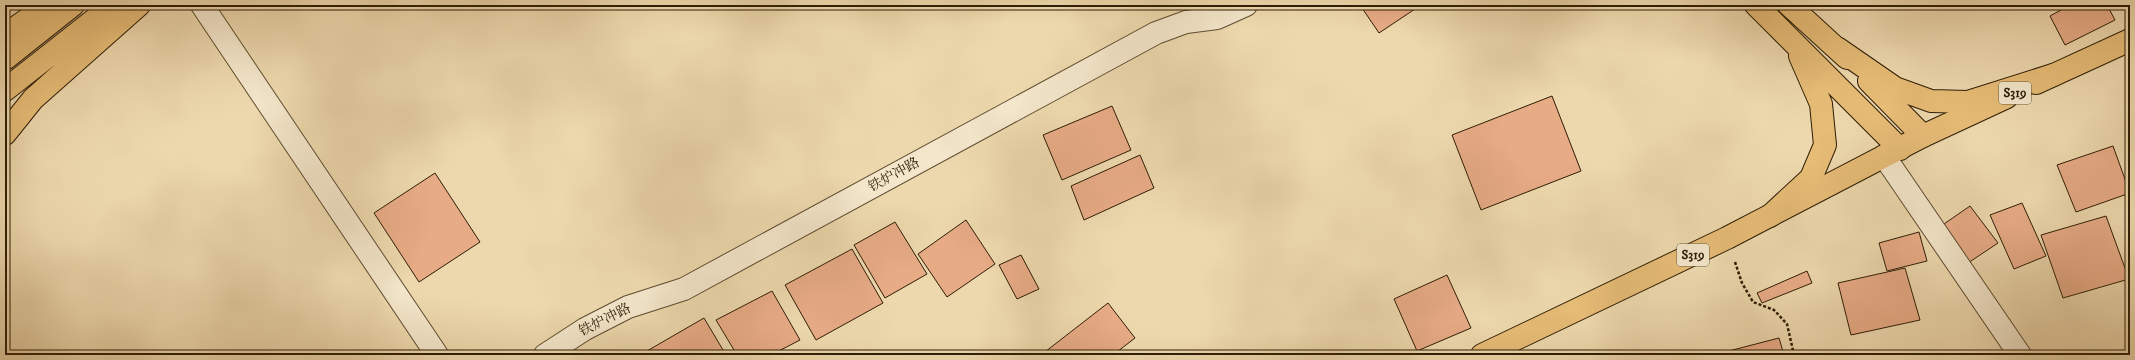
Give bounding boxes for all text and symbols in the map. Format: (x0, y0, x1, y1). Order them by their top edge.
road number: S319 (1999, 82, 2031, 104)
street label: 铁炉冲路 (865, 154, 923, 196)
road number: S319 (1677, 244, 1709, 266)
street label: 铁炉冲路 (576, 299, 634, 341)

